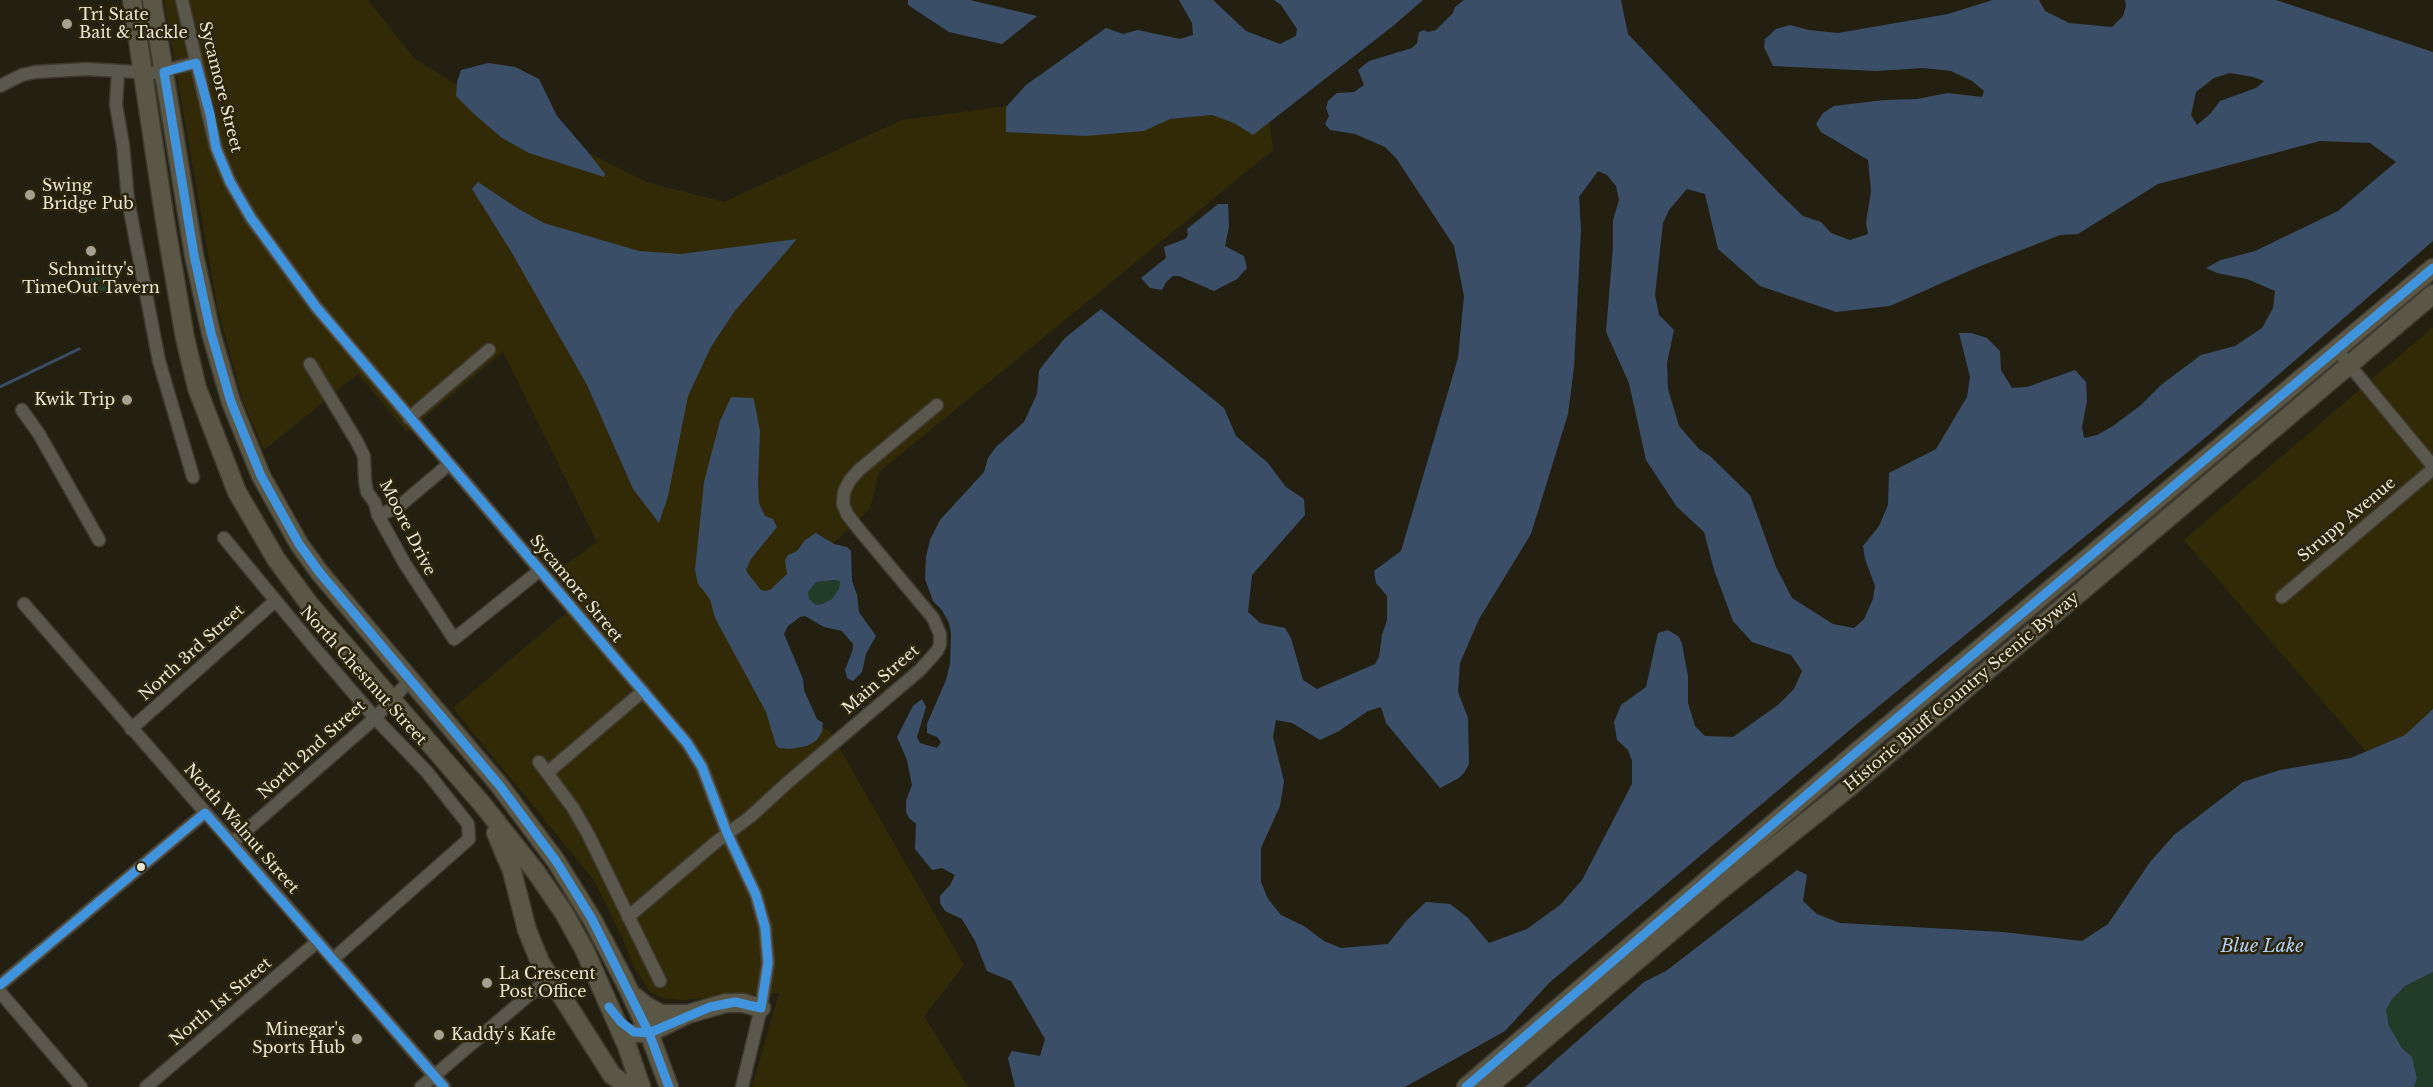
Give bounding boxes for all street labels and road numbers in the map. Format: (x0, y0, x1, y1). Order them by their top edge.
street label: Sycamore Street (194, 20, 246, 154)
street label: Strupp Avenue (2294, 473, 2400, 567)
street label: Moore Drive (375, 477, 439, 579)
street label: Sycamore Street (525, 531, 627, 647)
street label: Historic Bluff Country Scenic Byway (1841, 588, 2083, 796)
street label: North 3rd Street (136, 601, 248, 705)
street label: North Chestnut Street (295, 603, 431, 749)
street label: Main Street (839, 641, 923, 719)
street label: North 2nd Street (254, 697, 370, 803)
street label: North Walnut Street (179, 760, 303, 898)
street label: North 1st Street (166, 954, 276, 1050)

